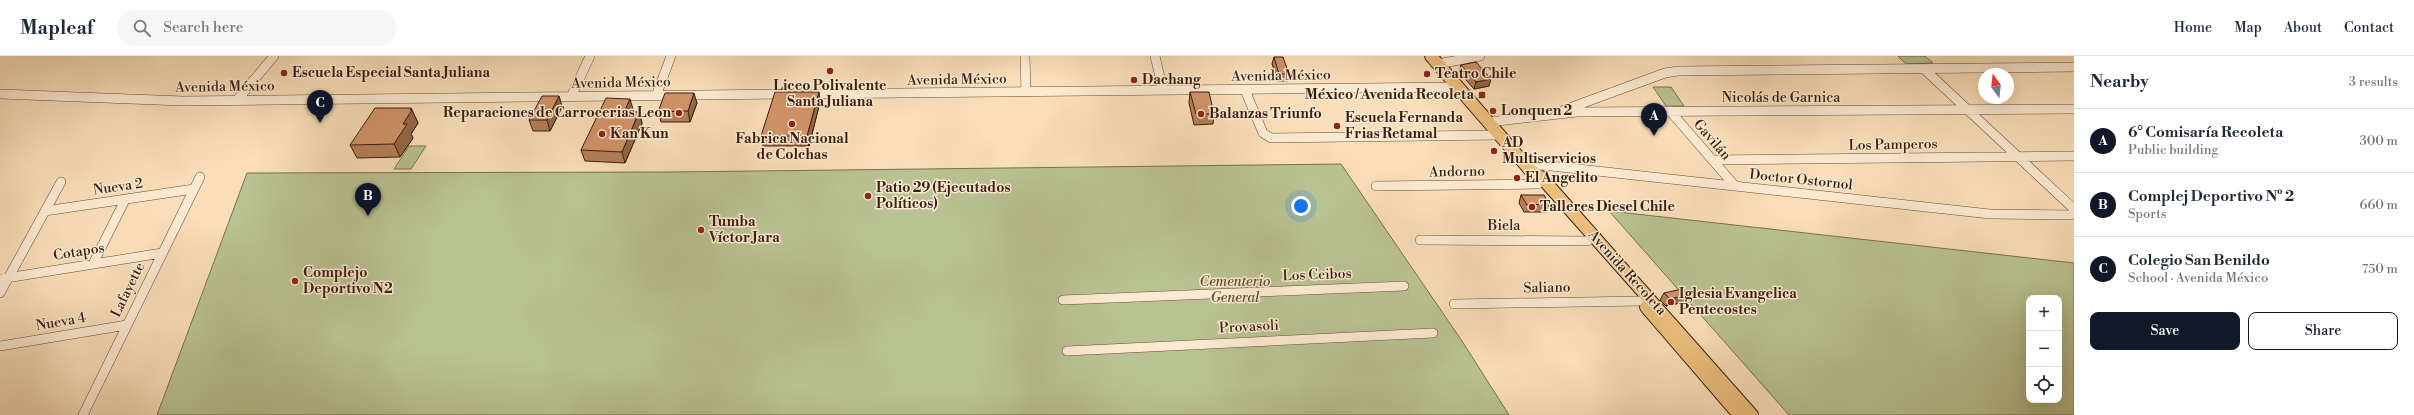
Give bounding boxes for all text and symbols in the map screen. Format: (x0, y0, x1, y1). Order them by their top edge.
search box (117, 10, 397, 46)
text: Mapleaf (20, 16, 93, 40)
icon: search (131, 17, 153, 39)
text: Search here (163, 18, 243, 37)
text: Home (2174, 19, 2212, 37)
text: Map (2234, 19, 2262, 37)
text: About (2284, 19, 2322, 37)
text: Contact (2344, 19, 2394, 37)
place label: Escuela Especial Santa Juliana (292, 64, 490, 82)
place label: Teatro Chile (1435, 65, 1517, 83)
marker: Liceo Polivalente Santa Juliana (825, 66, 835, 76)
street label: Avenida México (1230, 66, 1331, 86)
marker: Escuela Especial Santa Juliana (279, 68, 289, 78)
north arrow (1978, 68, 2014, 104)
marker: Teatro Chile (1422, 69, 1432, 79)
street label: Avenida México (906, 70, 1007, 90)
place label: Dachang (1142, 71, 1202, 89)
text: Nearby (2090, 71, 2149, 93)
street label: Avenida México (570, 73, 671, 93)
text: 3 results (2349, 74, 2398, 90)
marker: Dachang (1129, 75, 1139, 85)
street label: Avenida México (174, 77, 275, 97)
place label: Liceo Polivalente Santa Juliana (773, 77, 887, 111)
place label: México / Avenida Recoleta (1305, 86, 1474, 104)
street label: Nicolás de Garnica (1722, 89, 1841, 107)
pin: C (307, 90, 333, 123)
marker: México / Avenida Recoleta (1477, 90, 1487, 100)
place label: Lonquen 2 (1501, 102, 1573, 120)
pin: A (1641, 103, 1667, 136)
place label: Reparaciones de Carrocerias Leon (443, 104, 671, 122)
place label: Balanzas Triunfo (1209, 105, 1322, 123)
marker: Lonquen 2 (1488, 106, 1498, 116)
marker: Reparaciones de Carrocerias Leon (674, 108, 684, 118)
marker: Balanzas Triunfo (1196, 109, 1206, 119)
place label: Escuela Fernanda Frias Retamal (1345, 109, 1463, 143)
street label: Gavilán (1689, 116, 1735, 165)
marker: Fabrica Nacional de Colchas (787, 119, 797, 129)
marker: Escuela Fernanda Frias Retamal (1332, 121, 1342, 131)
text: 6° Comisaría Recoleta (2128, 123, 2283, 142)
place label: Kan Kun (610, 125, 669, 143)
marker: Kan Kun (597, 129, 607, 139)
place label: Fabrica Nacional de Colchas (735, 130, 849, 164)
text: A (2098, 133, 2108, 149)
text: 300 m (2360, 133, 2398, 149)
place label: AD Multiservicios (1501, 134, 1596, 168)
street label: Los Pamperos (1848, 135, 1938, 155)
text: Public building (2128, 142, 2218, 158)
marker: AD Multiservicios (1489, 146, 1499, 156)
street label: Andorno (1428, 163, 1485, 182)
street label: Doctor Ostornol (1748, 166, 1854, 194)
place label: El Angelito (1525, 169, 1598, 187)
marker: El Angelito (1512, 173, 1522, 183)
street label: Nueva 2 (92, 175, 144, 199)
place label: Patio 29 (Ejecutados Políticos) (876, 179, 1010, 213)
pin: B (355, 183, 381, 216)
text: Complej Deportivo Nº 2 (2128, 187, 2294, 206)
marker: Patio 29 (Ejecutados Políticos) (863, 191, 873, 201)
your location (1291, 196, 1311, 216)
text: B (2098, 197, 2108, 213)
text: 660 m (2360, 197, 2398, 213)
place label: Talleres Diesel Chile (1540, 198, 1675, 216)
marker: Talleres Diesel Chile (1527, 202, 1537, 212)
text: Sports (2128, 206, 2167, 222)
place label: Tumba Víctor Jara (708, 213, 780, 247)
street label: Biela (1487, 217, 1521, 235)
marker: Tumba Víctor Jara (696, 225, 706, 235)
street label: Avenida Recoleta (1583, 226, 1671, 320)
street label: Cotapos (52, 239, 106, 265)
text: Colegio San Benildo (2128, 251, 2270, 270)
street label: Lafayette (107, 260, 149, 320)
text: C (2098, 261, 2108, 277)
text: 750 m (2362, 261, 2398, 277)
place label: Complejo Deportivo N2 (303, 264, 393, 298)
street label: Los Ceibos (1282, 265, 1352, 285)
text: School · Avenida México (2128, 270, 2268, 286)
park label: Cementerio General (1200, 273, 1270, 307)
marker: Complejo Deportivo N2 (290, 276, 300, 286)
street label: Saliano (1523, 279, 1571, 297)
place label: Iglesia Evangelica Pentecostes (1679, 285, 1797, 319)
map controls (2026, 295, 2062, 403)
button: + (2026, 295, 2062, 331)
marker: Iglesia Evangelica Pentecostes (1666, 297, 1676, 307)
street label: Nueva 4 (35, 309, 87, 335)
button: Save (2090, 312, 2240, 350)
button: Share (2248, 312, 2398, 350)
street label: Provasoli (1219, 316, 1280, 338)
button: − (2026, 331, 2062, 367)
button: locate (2026, 367, 2062, 403)

